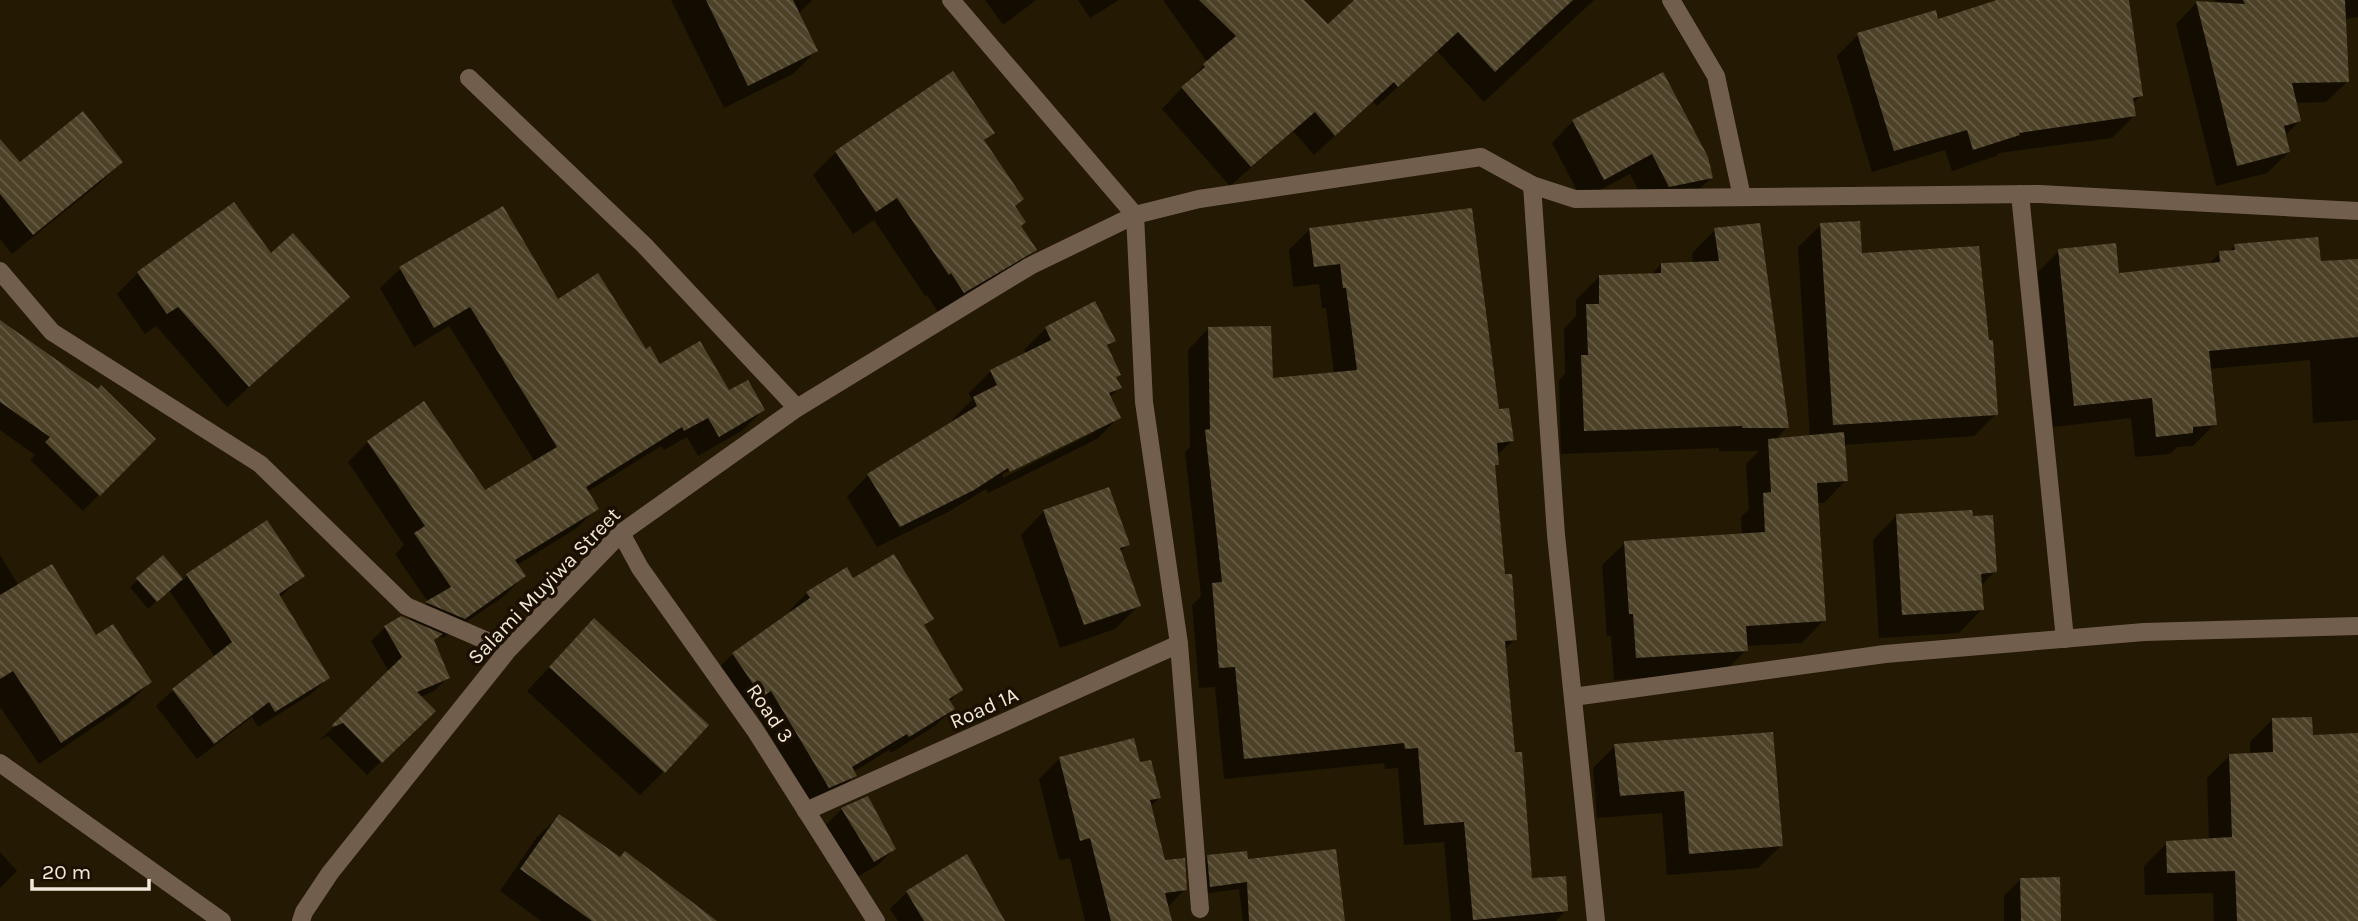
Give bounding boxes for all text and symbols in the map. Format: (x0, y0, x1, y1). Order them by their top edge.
street label: Salami Muyiwa Street (463, 503, 625, 669)
street label: Road 3 (742, 679, 798, 747)
street label: Road 1A (946, 682, 1022, 734)
scale bar (32, 848, 149, 892)
text: 20 m (42, 860, 91, 884)

